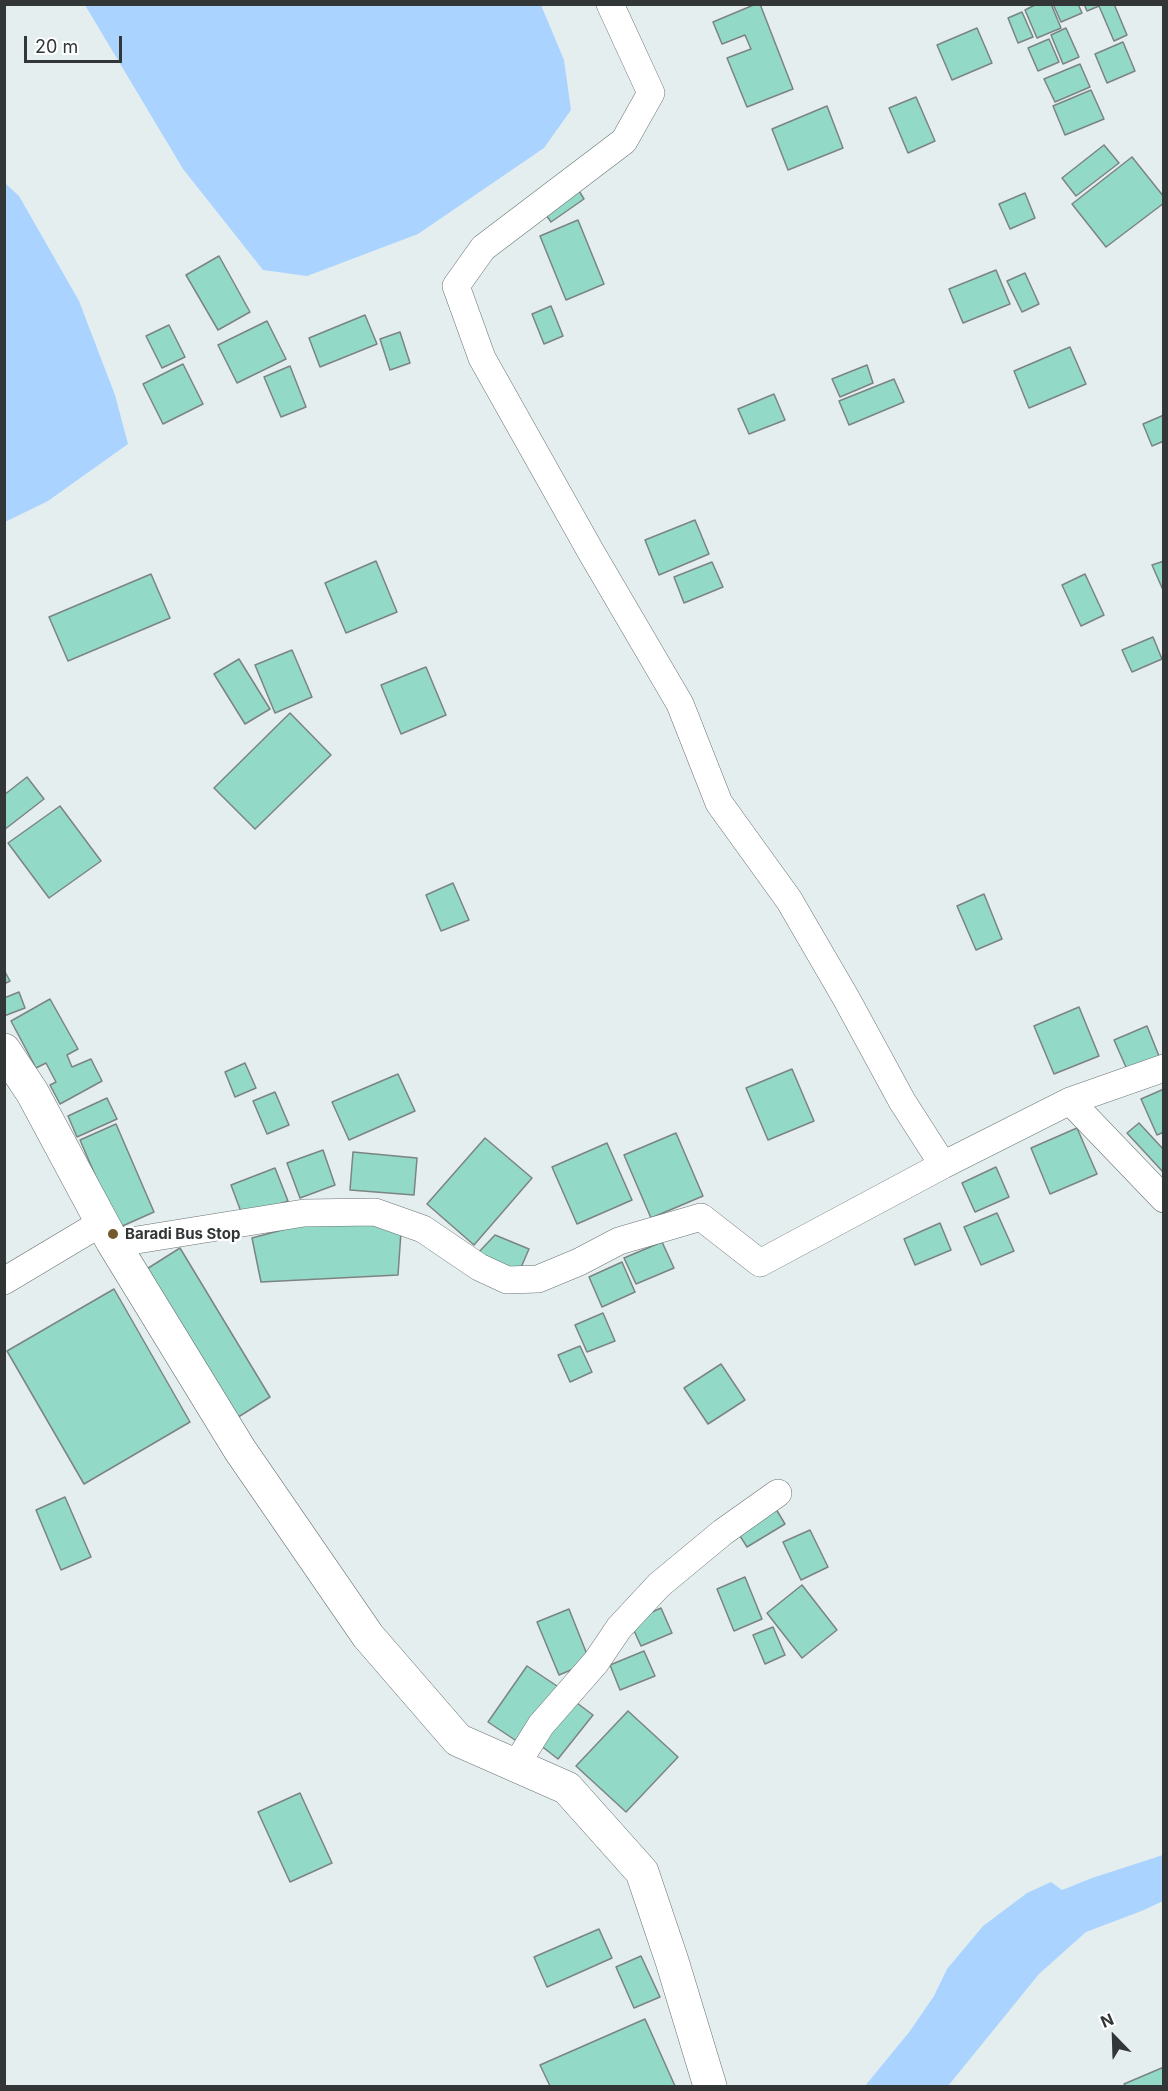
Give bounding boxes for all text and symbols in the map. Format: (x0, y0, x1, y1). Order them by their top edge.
scale bar (27, 24, 124, 62)
text: 20 m (35, 36, 78, 57)
place label: Baradi Bus Stop (125, 1225, 240, 1243)
marker: Baradi Bus Stop (106, 1227, 120, 1241)
north arrow (1084, 2007, 1144, 2067)
text: N (1097, 2009, 1116, 2032)

